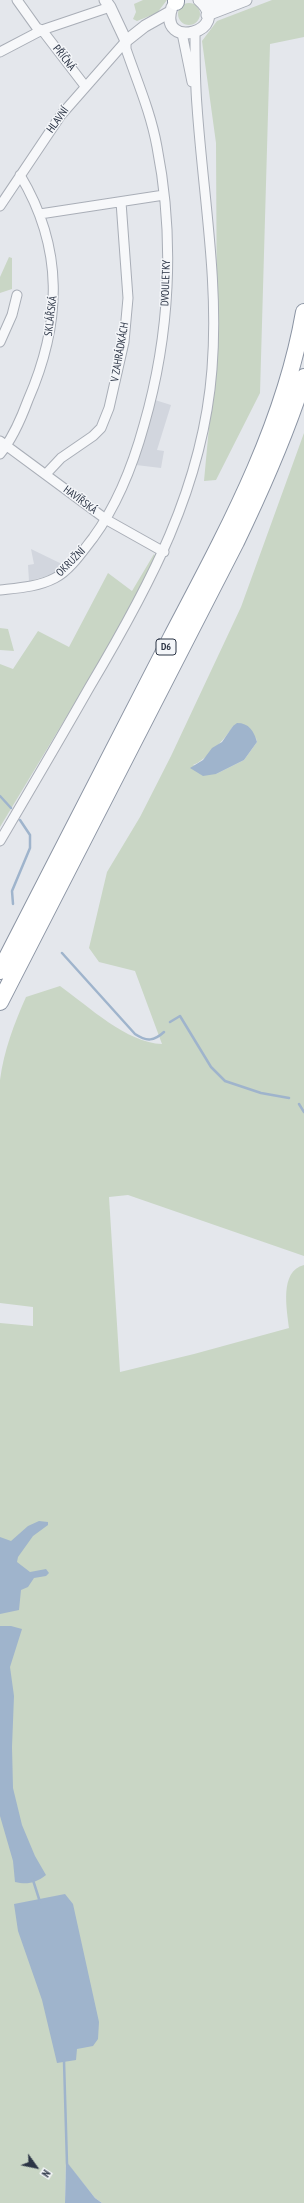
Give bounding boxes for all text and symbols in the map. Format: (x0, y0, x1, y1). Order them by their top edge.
street label: PŘÍČNÁ (50, 43, 78, 73)
street label: HLAVNÍ (44, 104, 72, 136)
street label: DVOULETKY (159, 260, 173, 306)
street label: SKLÁŘSKÁ (42, 295, 60, 337)
street label: V ZAHRÁDKÁCH (108, 321, 132, 383)
street label: HAVÍŘSKÁ (61, 483, 99, 517)
street label: OKRUŽNÍ (54, 545, 88, 579)
road number: D6 (156, 639, 176, 655)
north arrow (16, 2147, 56, 2187)
text: N (39, 2167, 54, 2180)

